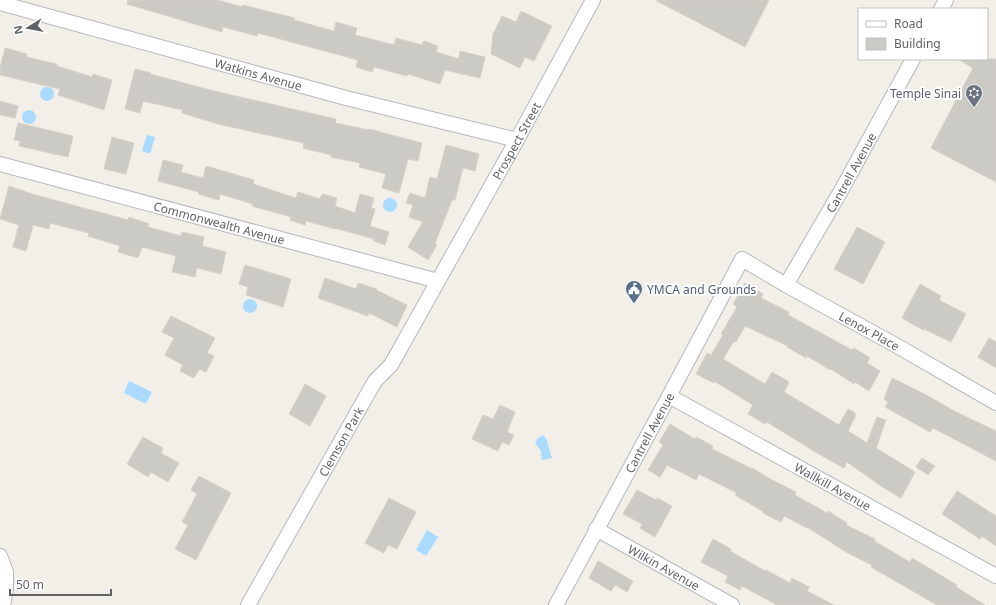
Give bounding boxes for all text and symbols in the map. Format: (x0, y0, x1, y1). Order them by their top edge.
north arrow (8, 8, 48, 48)
legend (858, 8, 988, 60)
text: Road (894, 15, 923, 32)
text: N (9, 24, 26, 36)
text: Building (894, 35, 941, 52)
street label: Watkins Avenue (213, 54, 304, 94)
synagogue icon: Temple Sinai (964, 83, 984, 108)
place label: Temple Sinai (890, 85, 961, 102)
street label: Prospect Street (488, 98, 545, 183)
street label: Cantrell Avenue (822, 129, 880, 215)
street label: Commonwealth Avenue (152, 197, 287, 248)
public building icon: YMCA and Grounds (624, 279, 644, 304)
place label: YMCA and Grounds (647, 281, 757, 298)
street label: Lenox Place (836, 307, 903, 354)
street label: Cantrell Avenue (621, 389, 678, 476)
street label: Clemson Park (314, 403, 368, 479)
street label: Wallkill Avenue (792, 458, 874, 514)
street label: Wilkin Avenue (625, 540, 703, 594)
scale bar (10, 571, 111, 597)
text: 50 m (16, 576, 44, 593)

